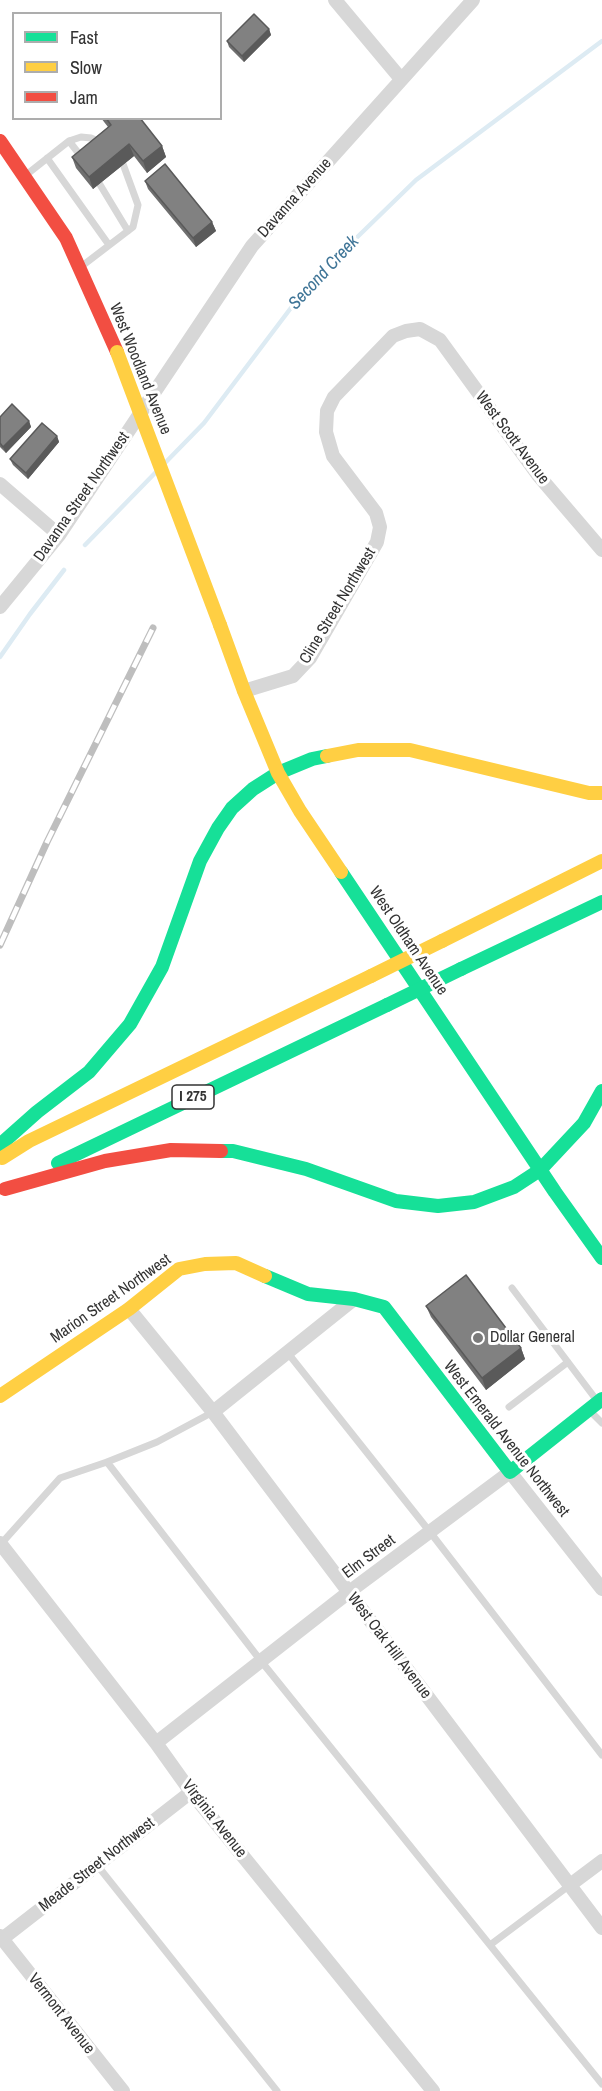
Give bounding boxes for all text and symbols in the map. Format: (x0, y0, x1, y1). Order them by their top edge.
legend (12, 12, 222, 120)
text: Fast (70, 25, 98, 50)
text: Slow (70, 55, 102, 80)
text: Jam (70, 85, 98, 110)
street label: Davanna Avenue (254, 154, 336, 242)
water label: Second Creek (284, 231, 364, 315)
street label: West Woodland Avenue (105, 300, 175, 438)
street label: West Scott Avenue (471, 388, 553, 488)
street label: Davanna Street Northwest (30, 428, 134, 566)
street label: Cline Street Northwest (296, 544, 380, 668)
street label: West Oldham Avenue (364, 883, 452, 999)
road number: I 275 (172, 1085, 214, 1109)
street label: Marion Street Northwest (47, 1250, 175, 1348)
place label: Dollar General (490, 1328, 575, 1348)
marker: Dollar General (471, 1331, 485, 1345)
street label: West Emerald Avenue Northwest (439, 1357, 573, 1521)
street label: Elm Street (339, 1531, 399, 1583)
street label: West Oak Hill Avenue (343, 1589, 435, 1703)
street label: Virginia Avenue (178, 1776, 250, 1862)
street label: Meade Street Northwest (35, 1814, 159, 1916)
street label: Vermont Avenue (24, 1970, 98, 2058)

